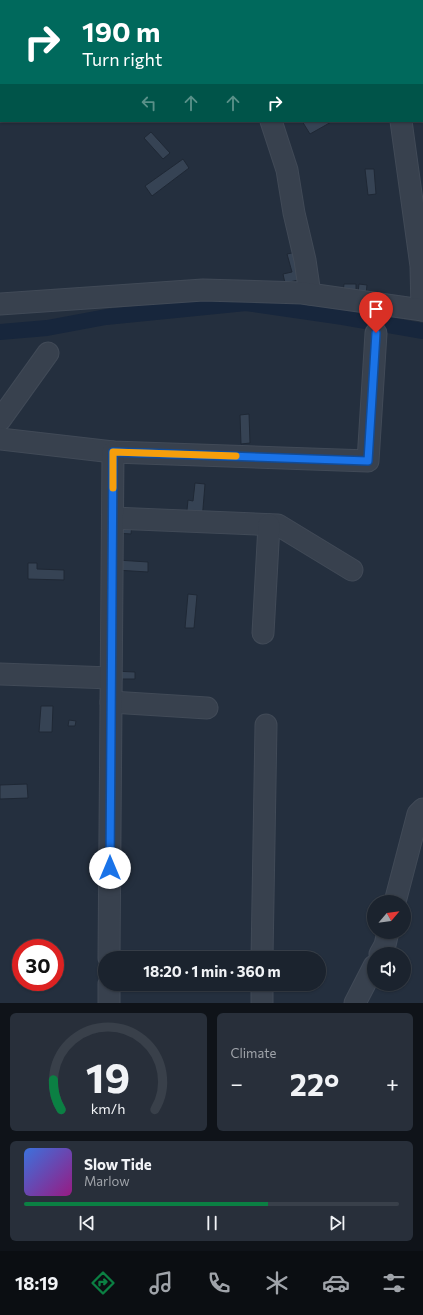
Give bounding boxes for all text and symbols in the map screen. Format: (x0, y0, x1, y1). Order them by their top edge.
text: 190 m (82, 14, 160, 48)
icon: right (16, 16, 68, 68)
text: Turn right (82, 48, 162, 70)
icon: left (138, 92, 160, 114)
icon: ahead (180, 92, 202, 114)
icon: ahead (222, 92, 244, 114)
icon: right (264, 92, 286, 114)
pin (359, 292, 393, 333)
icon: arrive (365, 298, 387, 320)
position arrow (89, 847, 131, 889)
north arrow (367, 895, 411, 939)
map controls (367, 895, 411, 991)
speed limit sign: 30 (12, 939, 64, 991)
button: sound (367, 947, 411, 991)
text: 18:20 · 1 min · 360 m (143, 962, 281, 980)
text: Climate (231, 1045, 276, 1061)
text: 19 (86, 1051, 130, 1102)
text: 22° (290, 1065, 339, 1102)
text: − (231, 1070, 243, 1097)
text: + (386, 1070, 399, 1097)
text: km/h (91, 1099, 126, 1117)
text: Slow Tide (84, 1155, 152, 1173)
text: Marlow (84, 1173, 130, 1189)
icon: previous (76, 1212, 98, 1234)
icon: pause (201, 1212, 223, 1234)
icon: next (326, 1212, 348, 1234)
icon: directions (89, 1269, 117, 1297)
icon: music (147, 1269, 175, 1297)
icon: phone (205, 1269, 233, 1297)
icon: climate (263, 1269, 291, 1297)
icon: car (322, 1269, 350, 1297)
icon: filters (380, 1269, 408, 1297)
text: 18:19 (15, 1272, 58, 1294)

